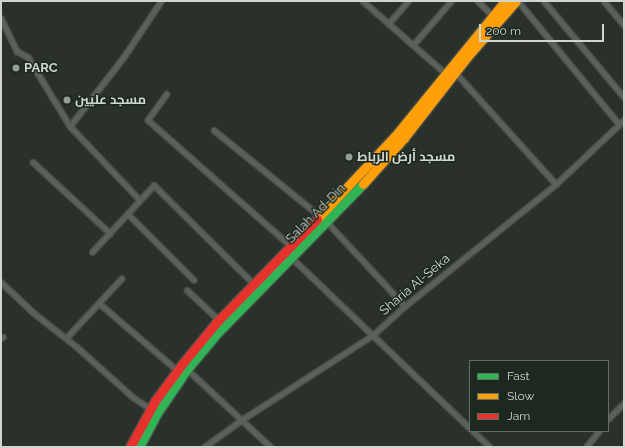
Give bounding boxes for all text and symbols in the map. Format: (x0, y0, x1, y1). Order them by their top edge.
scale bar (481, 16, 606, 42)
text: 200 m (486, 24, 521, 38)
place label: PARC (24, 60, 58, 76)
marker: PARC (11, 63, 21, 73)
place label: مسجد عليين (75, 92, 146, 108)
marker: مسجد عليين (62, 95, 72, 105)
place label: مسجد أرض الرباط (357, 149, 455, 165)
marker: مسجد أرض الرباط (344, 152, 354, 162)
street label: Salah Ad-Din (283, 181, 349, 247)
street label: Sharia Al-Seka (377, 251, 453, 319)
legend (469, 360, 609, 432)
text: Fast (507, 369, 530, 383)
text: Slow (507, 389, 534, 403)
text: Jam (507, 409, 530, 423)

